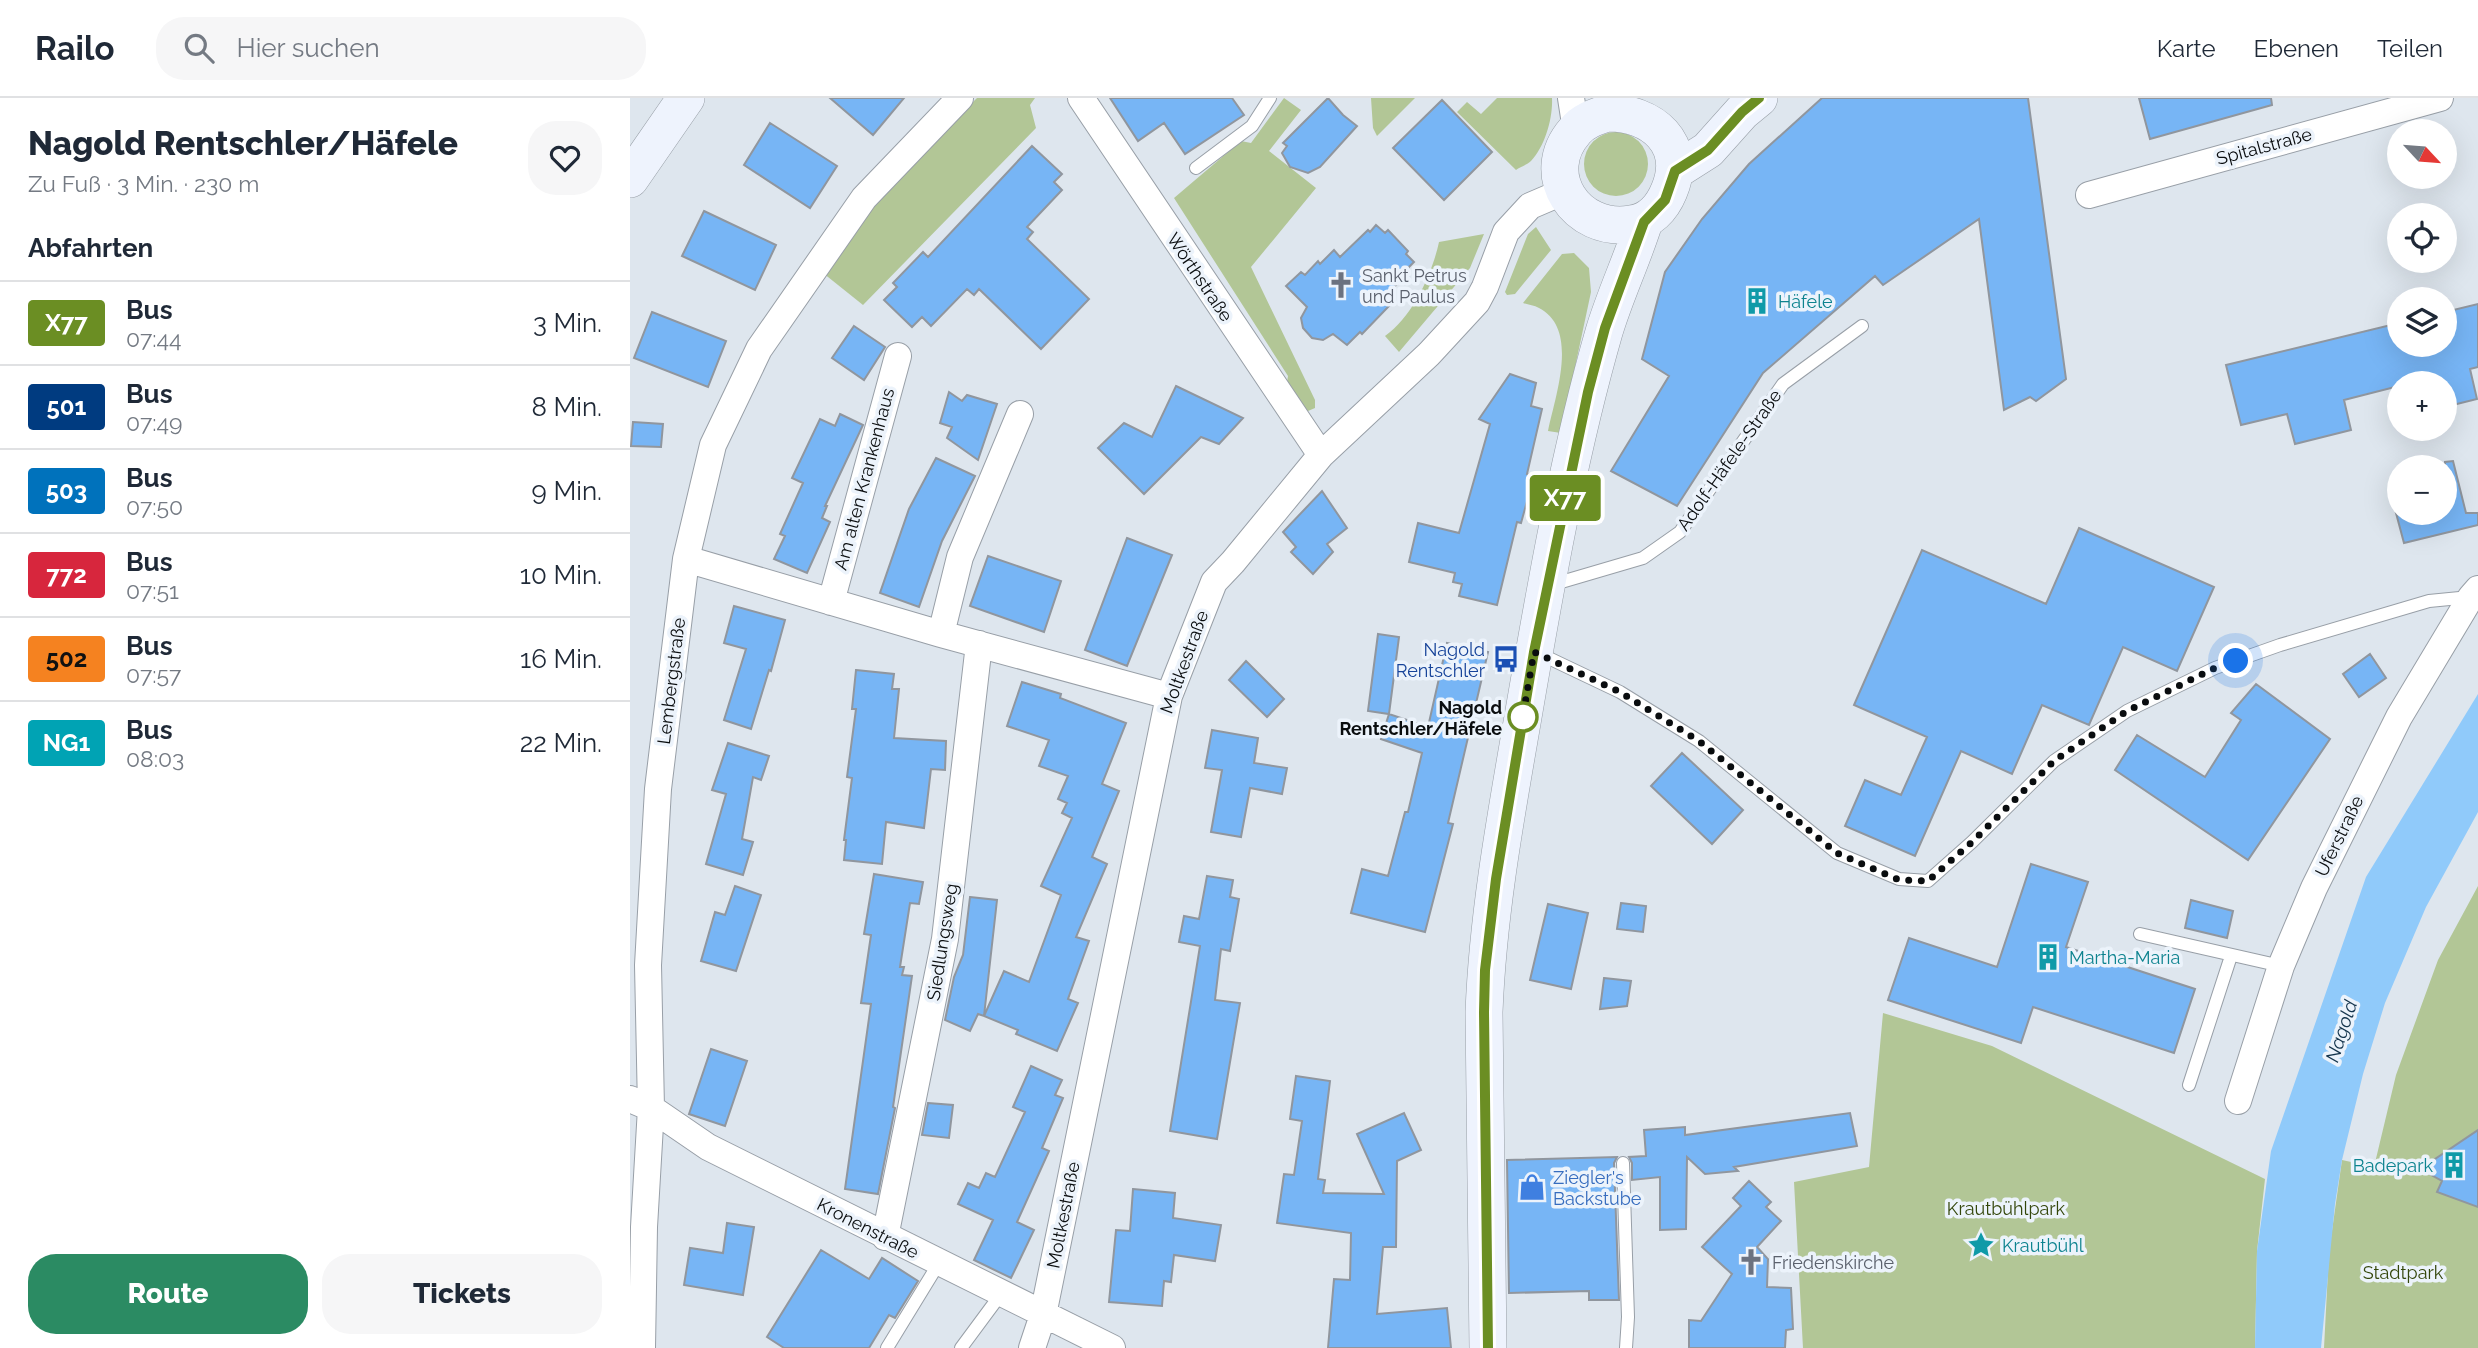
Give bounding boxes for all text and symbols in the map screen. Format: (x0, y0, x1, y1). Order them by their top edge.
search box (156, 17, 646, 80)
text: Railo (35, 29, 114, 68)
icon: search (180, 29, 218, 67)
text: Hier suchen (236, 33, 380, 63)
text: Karte (2157, 34, 2216, 63)
text: Ebenen (2254, 34, 2339, 63)
text: Teilen (2377, 34, 2443, 63)
north arrow (2387, 119, 2457, 189)
map controls (2387, 119, 2457, 525)
button: heart (528, 121, 602, 195)
street label: Spitalstraße (2214, 123, 2314, 169)
text: Nagold Rentschler/Häfele (28, 124, 458, 163)
text: Zu Fuß · 3 Min. · 230 m (28, 170, 259, 197)
button: locate (2387, 203, 2457, 273)
street label: Wörthstraße (1163, 229, 1238, 326)
text: Abfahrten (28, 233, 153, 263)
place label: Sankt Petrus und Paulus (1362, 265, 1467, 307)
church icon: Sankt Petrus und Paulus (1326, 270, 1356, 300)
building icon: Häfele (1742, 286, 1772, 316)
button: layers (2387, 287, 2457, 357)
place label: Häfele (1778, 291, 1833, 312)
text: Bus (126, 295, 173, 325)
text: X77 (45, 308, 88, 337)
text: 3 Min. (533, 308, 602, 338)
text: 07:44 (126, 325, 182, 352)
button: + (2387, 371, 2457, 441)
text: Bus (126, 379, 173, 409)
street label: Am alten Krankenhaus (830, 385, 898, 572)
street label: Adolf-Häfele-Straße (1672, 385, 1786, 535)
text: 501 (47, 392, 86, 421)
text: 8 Min. (531, 392, 602, 422)
text: 07:49 (126, 409, 183, 436)
button: − (2387, 455, 2457, 525)
text: Bus (126, 463, 173, 493)
line badge: X77 (1525, 475, 1605, 521)
text: 503 (46, 476, 87, 505)
text: 9 Min. (532, 476, 602, 506)
text: X77 (1544, 483, 1586, 512)
text: 07:50 (126, 493, 183, 520)
text: Bus (126, 547, 173, 577)
text: 772 (46, 560, 87, 589)
text: 10 Min. (520, 560, 602, 590)
text: 07:51 (126, 577, 179, 604)
street label: Moltkestraße (1156, 607, 1213, 716)
street label: Lembergstraße (653, 616, 689, 746)
text: Bus (126, 631, 173, 661)
place label: Nagold Rentschler (1396, 639, 1486, 681)
your location (2218, 643, 2253, 678)
text: 502 (46, 644, 87, 673)
text: 16 Min. (520, 644, 602, 674)
bus stop icon: Nagold Rentschler (1491, 644, 1521, 674)
text: 07:57 (126, 661, 181, 688)
place label: Nagold Rentschler/Häfele (1339, 697, 1502, 739)
marker: Nagold Rentschler/Häfele (1508, 702, 1538, 732)
text: Bus (126, 715, 173, 745)
text: NG1 (43, 728, 90, 757)
text: 22 Min. (520, 728, 602, 758)
text: 08:03 (126, 745, 184, 772)
street label: Uferstraße (2310, 792, 2368, 880)
street label: Siedlungsweg (922, 882, 962, 1002)
building icon: Martha-Maria (2033, 942, 2063, 972)
place label: Martha-Maria (2069, 947, 2180, 968)
water label: Nagold (2321, 997, 2362, 1065)
building icon: Badepark (2439, 1150, 2469, 1180)
place label: Badepark (2353, 1155, 2433, 1176)
street label: Moltkestraße (1042, 1159, 1084, 1270)
place label: Ziegler's Backstube (1553, 1167, 1642, 1209)
shop icon: Ziegler's Backstube (1517, 1172, 1547, 1202)
street label: Kronenstraße (814, 1193, 923, 1263)
park label: Krautbühlpark (1947, 1198, 2066, 1219)
place icon: Krautbühl (1966, 1230, 1996, 1260)
place label: Krautbühl (2002, 1235, 2084, 1256)
church icon: Friedenskirche (1736, 1247, 1766, 1277)
place label: Friedenskirche (1772, 1252, 1895, 1273)
button: Route (28, 1254, 308, 1334)
button: Tickets (322, 1254, 602, 1334)
park label: Stadtpark (2363, 1262, 2444, 1283)

